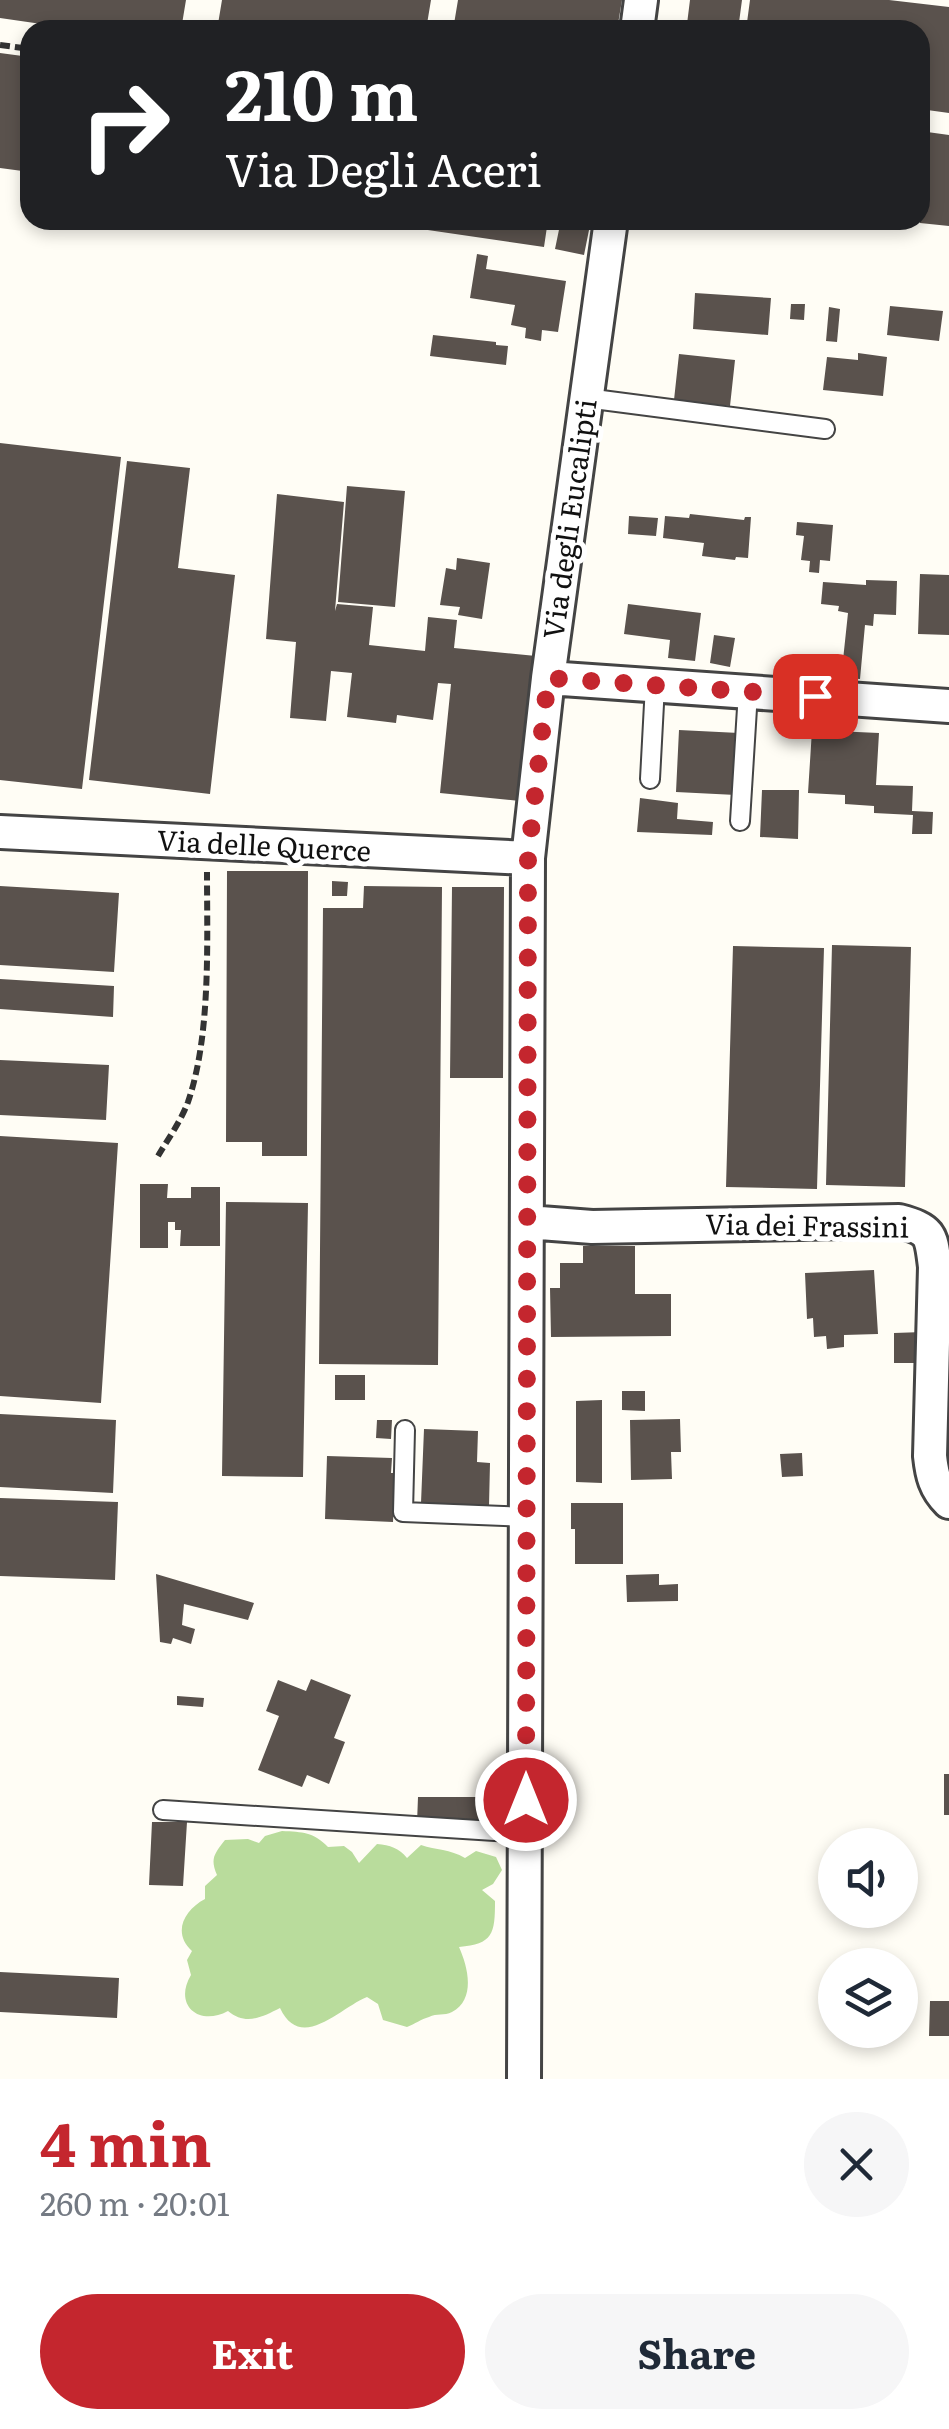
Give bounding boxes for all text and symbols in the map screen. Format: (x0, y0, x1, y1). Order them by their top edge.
text: 210 m (225, 39, 418, 143)
icon: right (60, 60, 190, 190)
text: Via Degli Aceri (225, 134, 542, 201)
street label: Via degli Eucalipti (530, 396, 606, 641)
pin (773, 654, 858, 739)
icon: arrive (788, 669, 843, 724)
street label: Via delle Querce (156, 817, 372, 871)
street label: Via dei Frassini (705, 1201, 909, 1247)
position arrow (474, 1748, 578, 1852)
map controls (818, 1828, 918, 2048)
button: sound (818, 1828, 918, 1928)
button: layers (818, 1948, 918, 2048)
text: 4 min (40, 2096, 212, 2185)
button: close (804, 2112, 909, 2217)
text: 260 m · 20:01 (40, 2178, 230, 2226)
button: Exit (40, 2294, 465, 2409)
button: Share (485, 2294, 909, 2409)

